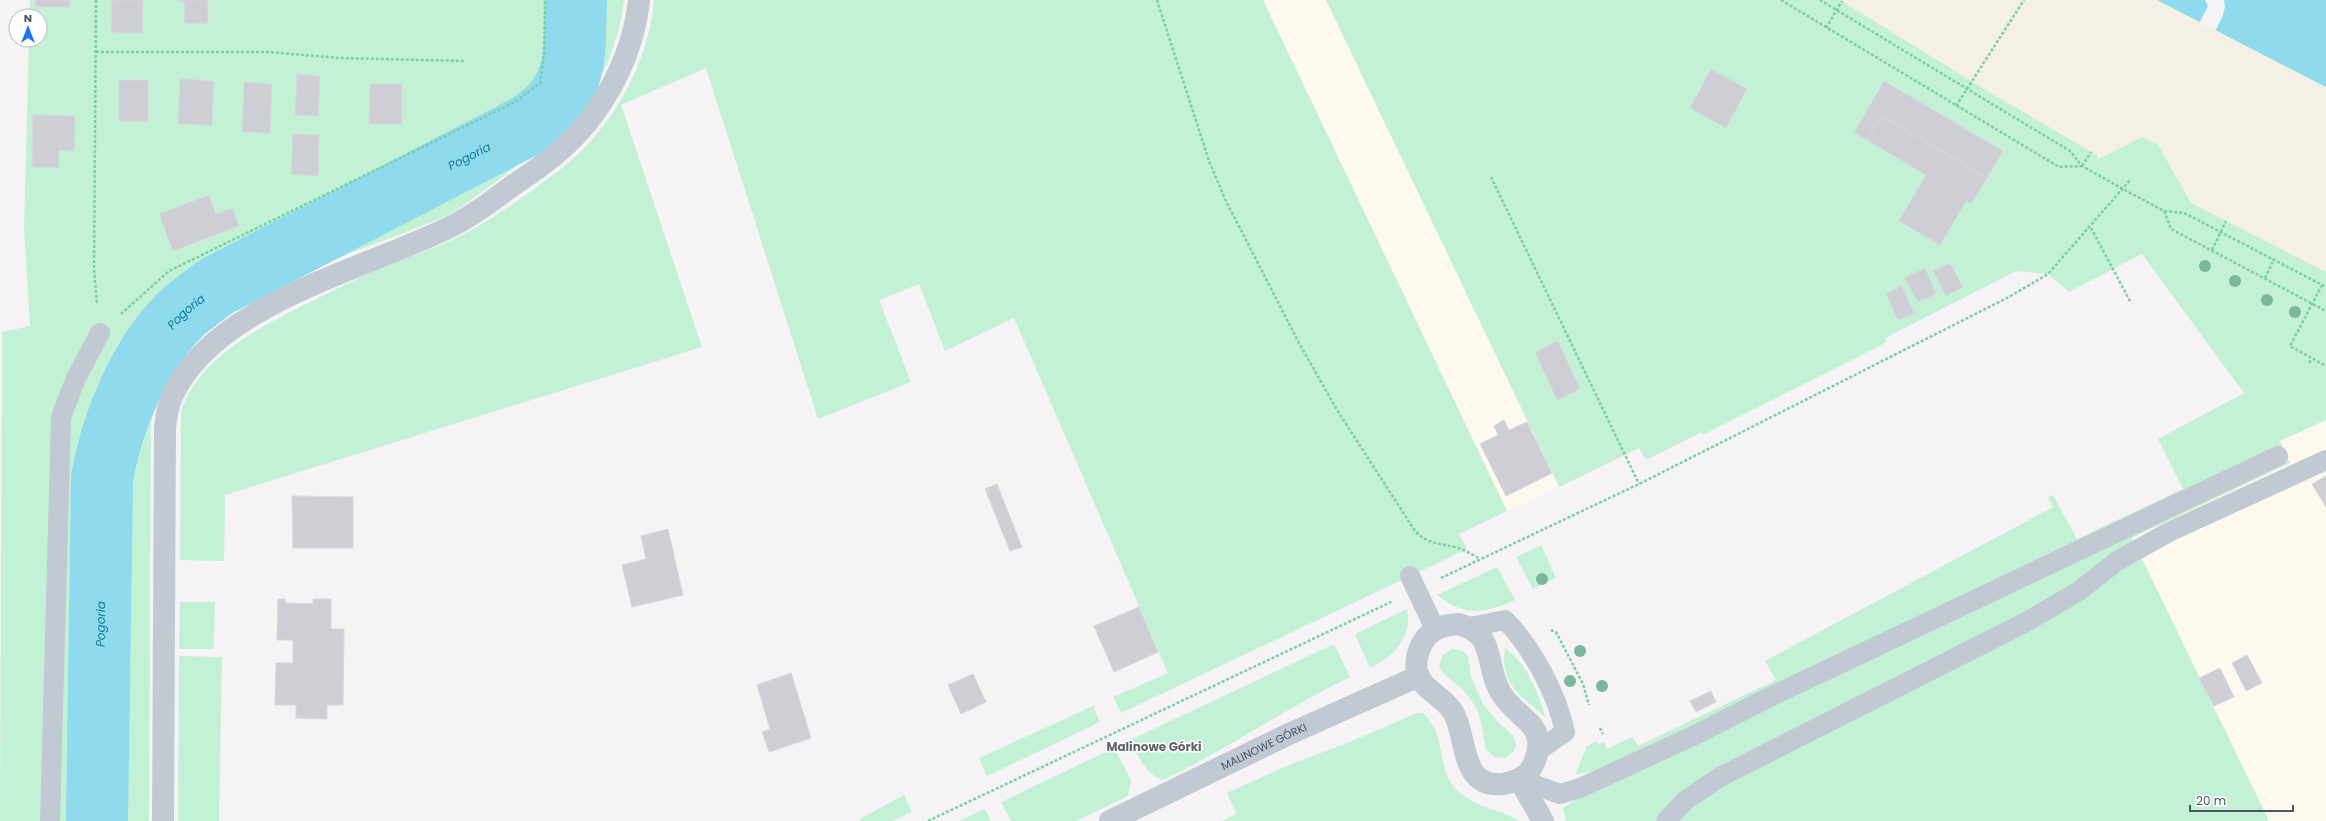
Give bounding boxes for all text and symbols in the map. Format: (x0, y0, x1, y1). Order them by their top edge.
north arrow (8, 8, 48, 48)
text: N (24, 10, 32, 26)
water label: Pogoria (445, 137, 493, 174)
water label: Pogoria (163, 290, 208, 332)
water label: Pogoria (91, 601, 109, 647)
street label: MALINOWE GÓRKI (1218, 719, 1309, 774)
district label: Malinowe Górki (1106, 738, 1202, 755)
scale bar (2190, 787, 2293, 813)
text: 20 m (2196, 792, 2226, 809)

